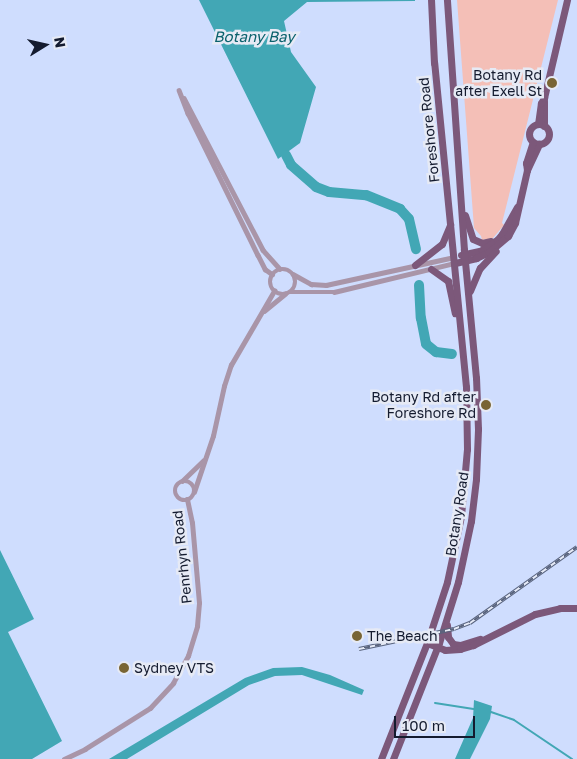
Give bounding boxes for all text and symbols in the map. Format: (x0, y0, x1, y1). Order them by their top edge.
north arrow (20, 20, 70, 70)
water label: Botany Bay (213, 28, 295, 46)
text: N (51, 36, 70, 49)
place label: Botany Rd after Exell St (455, 67, 542, 100)
street label: Foreshore Road (415, 77, 443, 183)
marker: Botany Rd after Exell St (546, 77, 558, 89)
place label: Botany Rd after Foreshore Rd (371, 389, 476, 422)
marker: Botany Rd after Foreshore Rd (480, 399, 492, 411)
street label: Botany Road (442, 471, 472, 557)
street label: Penrhyn Road (169, 509, 195, 605)
place label: The Beach (367, 628, 438, 644)
marker: The Beach (351, 630, 363, 642)
place label: Sydney VTS (134, 660, 214, 676)
marker: Sydney VTS (118, 662, 130, 674)
scale bar (397, 706, 478, 738)
text: 100 m (402, 716, 445, 734)

